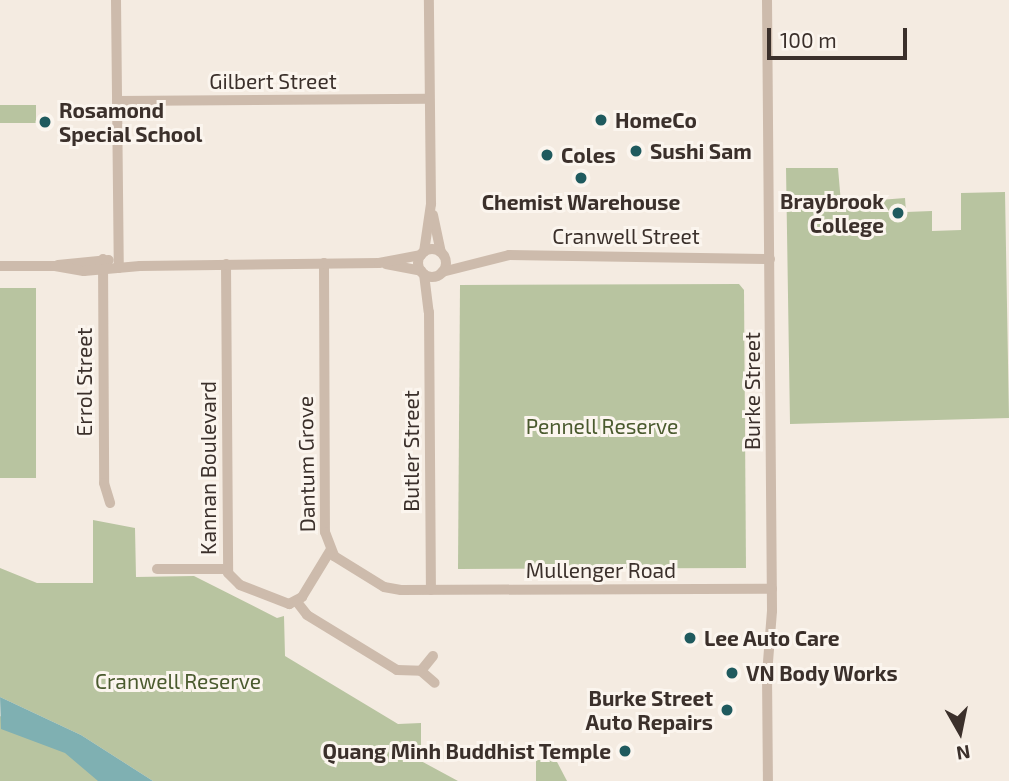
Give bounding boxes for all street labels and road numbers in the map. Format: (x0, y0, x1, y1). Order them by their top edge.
street label: Gilbert Street (209, 68, 337, 94)
street label: Cranwell Street (552, 223, 700, 249)
street label: Errol Street (71, 327, 97, 437)
street label: Burke Street (739, 332, 765, 450)
street label: Kannan Boulevard (195, 381, 221, 555)
street label: Butler Street (398, 390, 424, 512)
street label: Dantum Grove (292, 396, 320, 532)
street label: Mullenger Road (526, 557, 676, 583)

